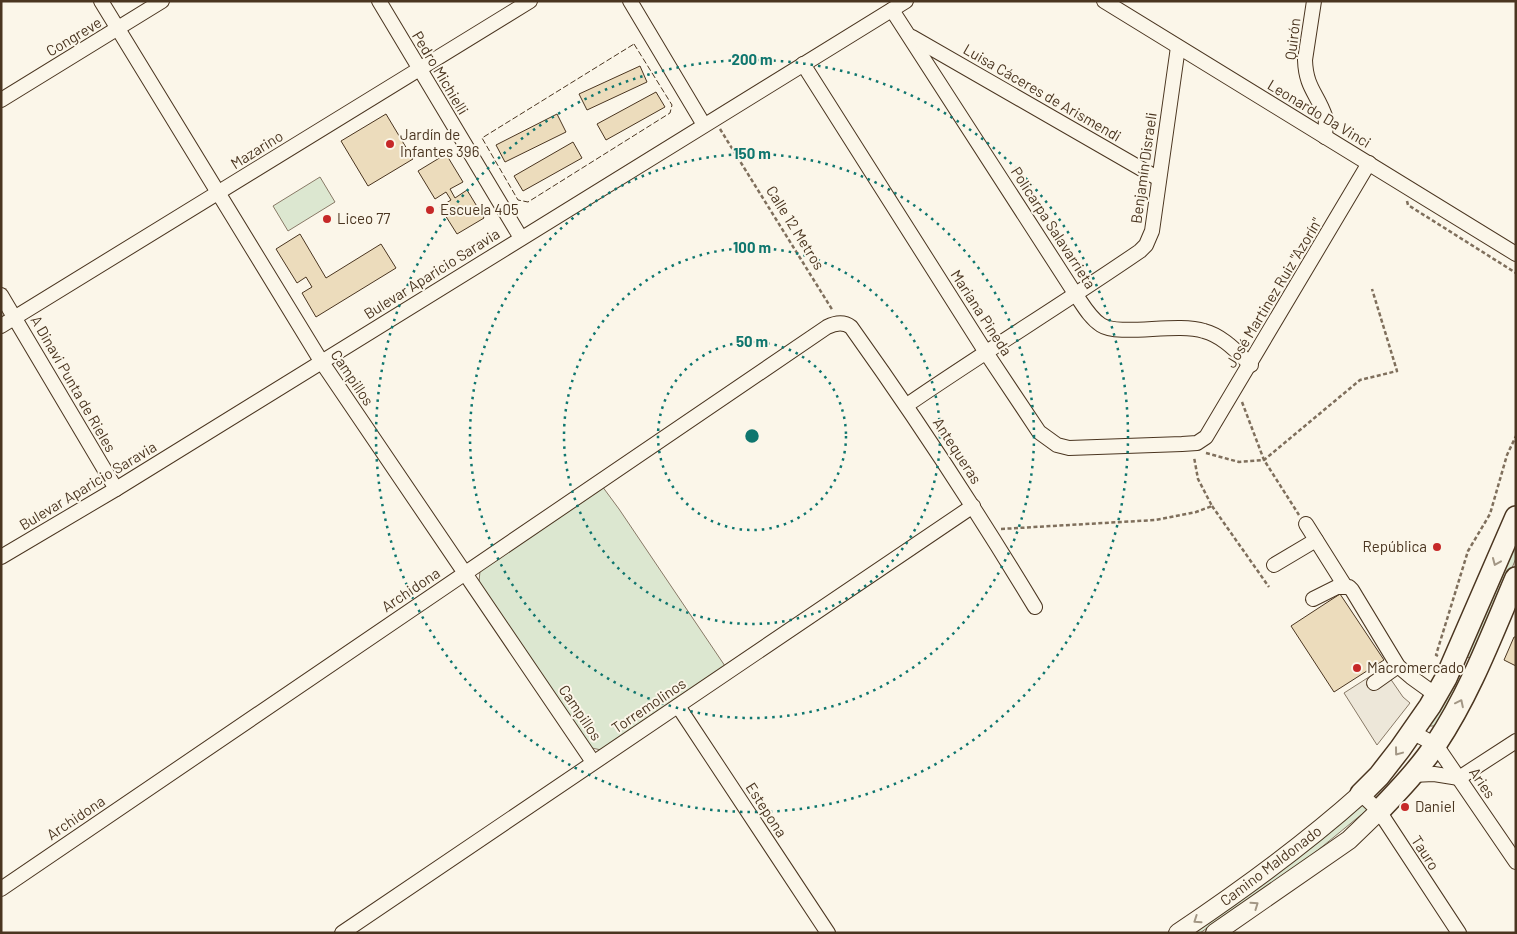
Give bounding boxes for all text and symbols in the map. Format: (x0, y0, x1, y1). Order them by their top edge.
street label: Congreve (43, 13, 104, 60)
street label: Quirón (1281, 17, 1304, 61)
street label: Pedro Michielli (409, 27, 473, 118)
street label: Luisa Cáceres de Arismendi (960, 40, 1125, 145)
text: 200 m (731, 50, 773, 68)
street label: Leonardo Da Vinci (1265, 75, 1374, 151)
street label: Benjamín Disraeli (1126, 111, 1160, 225)
place label: Jardín de Infantes 396 (400, 125, 479, 160)
street label: Mazarino (227, 126, 286, 172)
marker: Jardín de Infantes 396 (384, 138, 396, 150)
text: 150 m (733, 144, 771, 162)
street label: Policarpa Salavarrieta (1008, 163, 1100, 292)
street label: Calle 12 Metros (763, 182, 829, 273)
place label: Escuela 405 (440, 200, 519, 218)
marker: Escuela 405 (424, 204, 436, 216)
place label: Liceo 77 (337, 209, 390, 227)
marker: Liceo 77 (321, 213, 333, 225)
street label: José Martinez Ruiz "Azorín" (1221, 214, 1325, 371)
street label: Bulevar Aparicio Saravia (360, 224, 503, 322)
text: 100 m (733, 238, 771, 256)
street label: Mariana Pineda (947, 266, 1016, 359)
street label: A Dinavi Punta de Rieles (27, 312, 120, 455)
text: 50 m (736, 332, 768, 350)
street label: Campillos (328, 346, 378, 409)
street label: Antequeras (930, 414, 986, 487)
centre of rings (743, 427, 761, 445)
street label: Bulevar Aparicio Saravia (16, 437, 159, 533)
place label: República (1363, 537, 1427, 555)
marker: República (1431, 541, 1443, 553)
one-way arrow (1492, 557, 1503, 566)
street label: Archidona (378, 563, 443, 615)
place label: Macromercado (1367, 658, 1464, 676)
marker: Macromercado (1351, 662, 1363, 674)
street label: Torremolinos (608, 674, 689, 737)
street label: Campillos (556, 681, 606, 744)
one-way arrow (1454, 699, 1464, 708)
one-way arrow (1395, 746, 1403, 755)
street label: Aries (1466, 764, 1500, 801)
street label: Estepona (743, 779, 791, 840)
street label: Archidona (43, 791, 108, 843)
place label: Daniel (1415, 797, 1455, 815)
marker: Daniel (1399, 801, 1411, 813)
street label: Camino Maldonado (1216, 821, 1325, 909)
street label: Tauro (1408, 832, 1444, 873)
one-way arrow (1249, 902, 1259, 911)
one-way arrow (1194, 914, 1203, 923)

